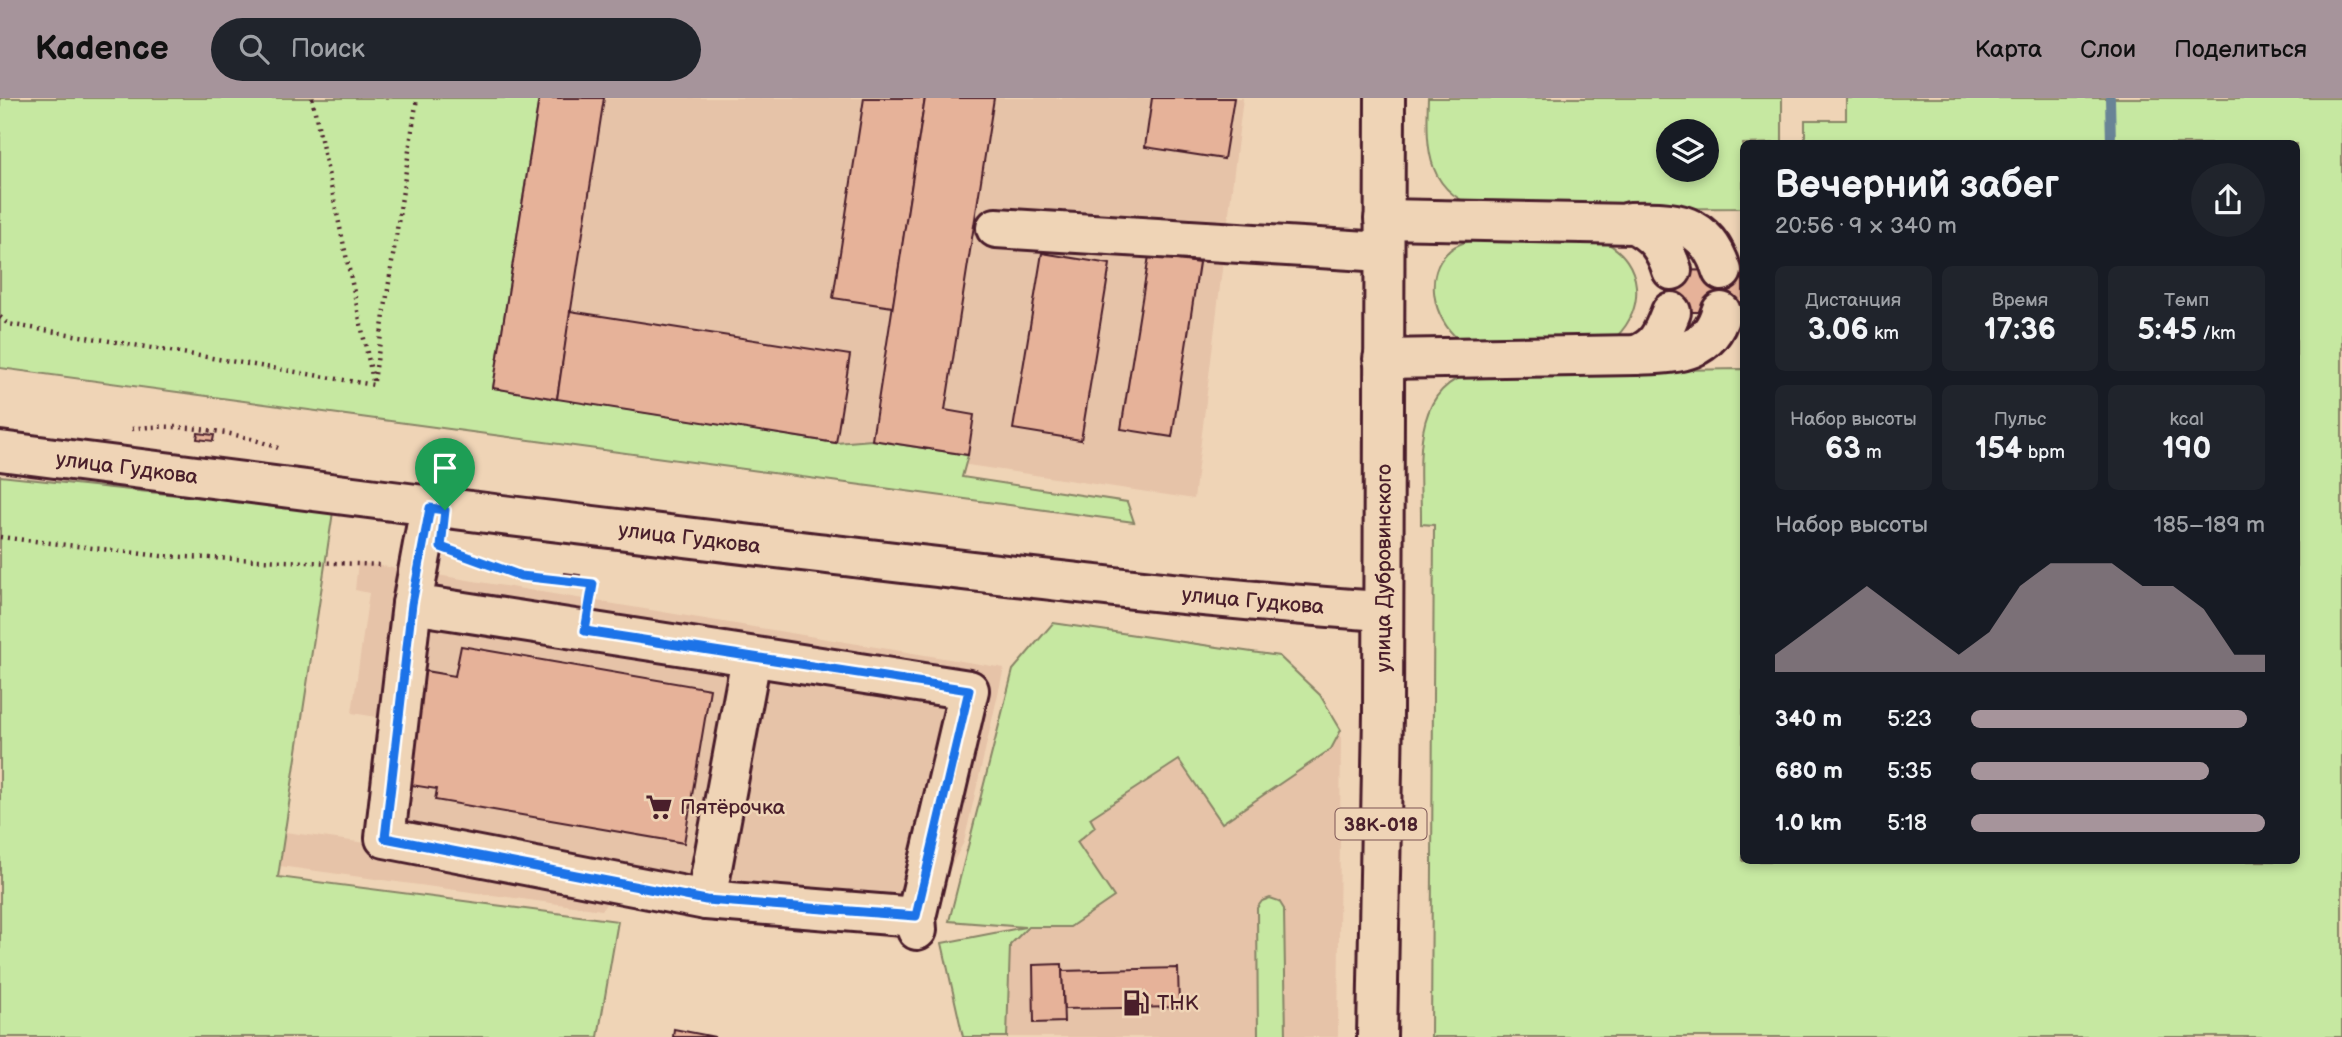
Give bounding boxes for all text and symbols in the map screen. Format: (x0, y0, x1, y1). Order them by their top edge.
search box (211, 18, 701, 81)
text: Kadence (35, 29, 169, 69)
icon: search (235, 30, 273, 68)
text: Поиск (291, 34, 365, 65)
text: Карта (1975, 35, 2042, 64)
text: Слои (2080, 35, 2136, 64)
text: Поделиться (2174, 35, 2307, 64)
map controls (1656, 119, 1719, 182)
button: layers (1656, 119, 1719, 182)
text: Вечерний забег (1775, 163, 2059, 208)
button: share (2191, 163, 2265, 237)
text: 20:56 · 9 × 340 m (1775, 212, 1957, 240)
text: Дистанция (1805, 289, 1901, 312)
text: Время (1992, 289, 2048, 312)
text: Темп (2164, 289, 2209, 312)
text: 3.06 (1808, 312, 1869, 348)
text: 17:36 (1984, 312, 2056, 348)
text: 5:45 (2138, 312, 2197, 348)
text: km (1869, 322, 1899, 345)
text: /km (2197, 322, 2236, 345)
text: Набор высоты (1790, 408, 1917, 431)
text: Пульс (1994, 408, 2046, 431)
text: kcal (2170, 408, 2204, 431)
text: 63 (1825, 431, 1861, 467)
text: 154 (1975, 431, 2023, 467)
text: 190 (2162, 431, 2211, 467)
pin (415, 438, 475, 510)
text: m (1861, 441, 1882, 464)
text: bpm (2023, 441, 2065, 464)
street label: улица Гудкова (54, 446, 200, 490)
icon: arrive (426, 449, 464, 487)
street label: улица Дубровинского (1371, 464, 1397, 672)
text: Набор высоты (1775, 511, 1928, 539)
text: 185–189 m (2154, 511, 2265, 539)
street label: улица Гудкова (617, 517, 763, 559)
street label: улица Гудкова (1181, 582, 1326, 620)
text: 340 m (1775, 705, 1842, 733)
text: 5:23 (1887, 705, 1932, 733)
text: 680 m (1775, 757, 1843, 785)
text: 5:35 (1887, 757, 1932, 785)
supermarket icon: Пятёрочка (644, 792, 674, 822)
place label: Пятёрочка (680, 795, 786, 820)
road number: 38К-018 (1336, 808, 1426, 839)
text: 1.0 km (1775, 809, 1842, 837)
text: 5:18 (1887, 809, 1927, 837)
fuel station icon: ТНК (1121, 988, 1151, 1018)
place label: ТНК (1157, 991, 1199, 1016)

